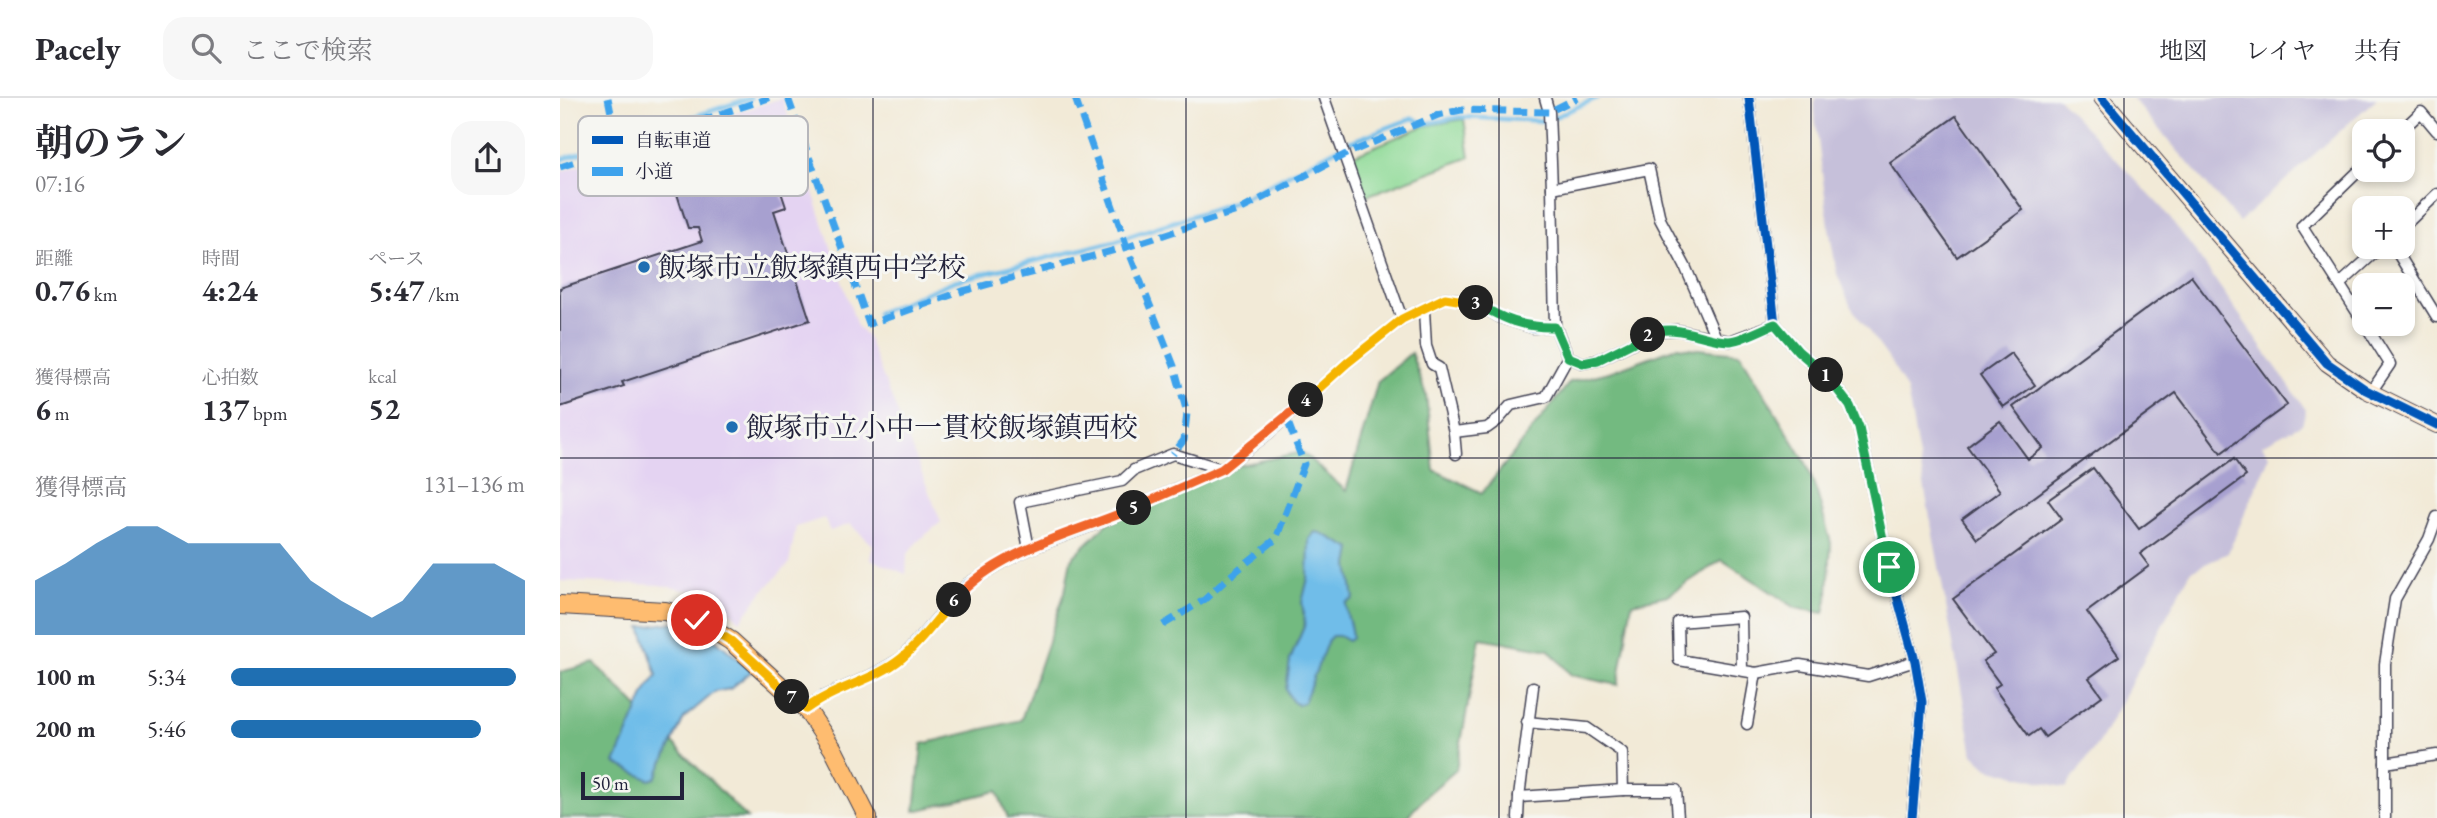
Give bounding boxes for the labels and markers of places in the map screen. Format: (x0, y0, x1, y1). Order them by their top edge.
place label: 飯塚市立飯塚鎮西中学校 (658, 249, 966, 285)
marker: 飯塚市立飯塚鎮西中学校 (636, 259, 652, 275)
pin: 3 (1458, 286, 1494, 320)
pin: 2 (1630, 317, 1666, 352)
pin: 1 (1808, 358, 1844, 392)
pin: 4 (1288, 382, 1324, 418)
place label: 飯塚市立小中一貫校飯塚鎮西校 (746, 409, 1138, 445)
marker: 飯塚市立小中一貫校飯塚鎮西校 (724, 419, 740, 435)
pin: 5 (1116, 490, 1152, 526)
pin (1859, 537, 1919, 597)
pin: 6 (936, 582, 972, 618)
pin (667, 590, 727, 650)
pin: 7 (775, 680, 810, 714)

